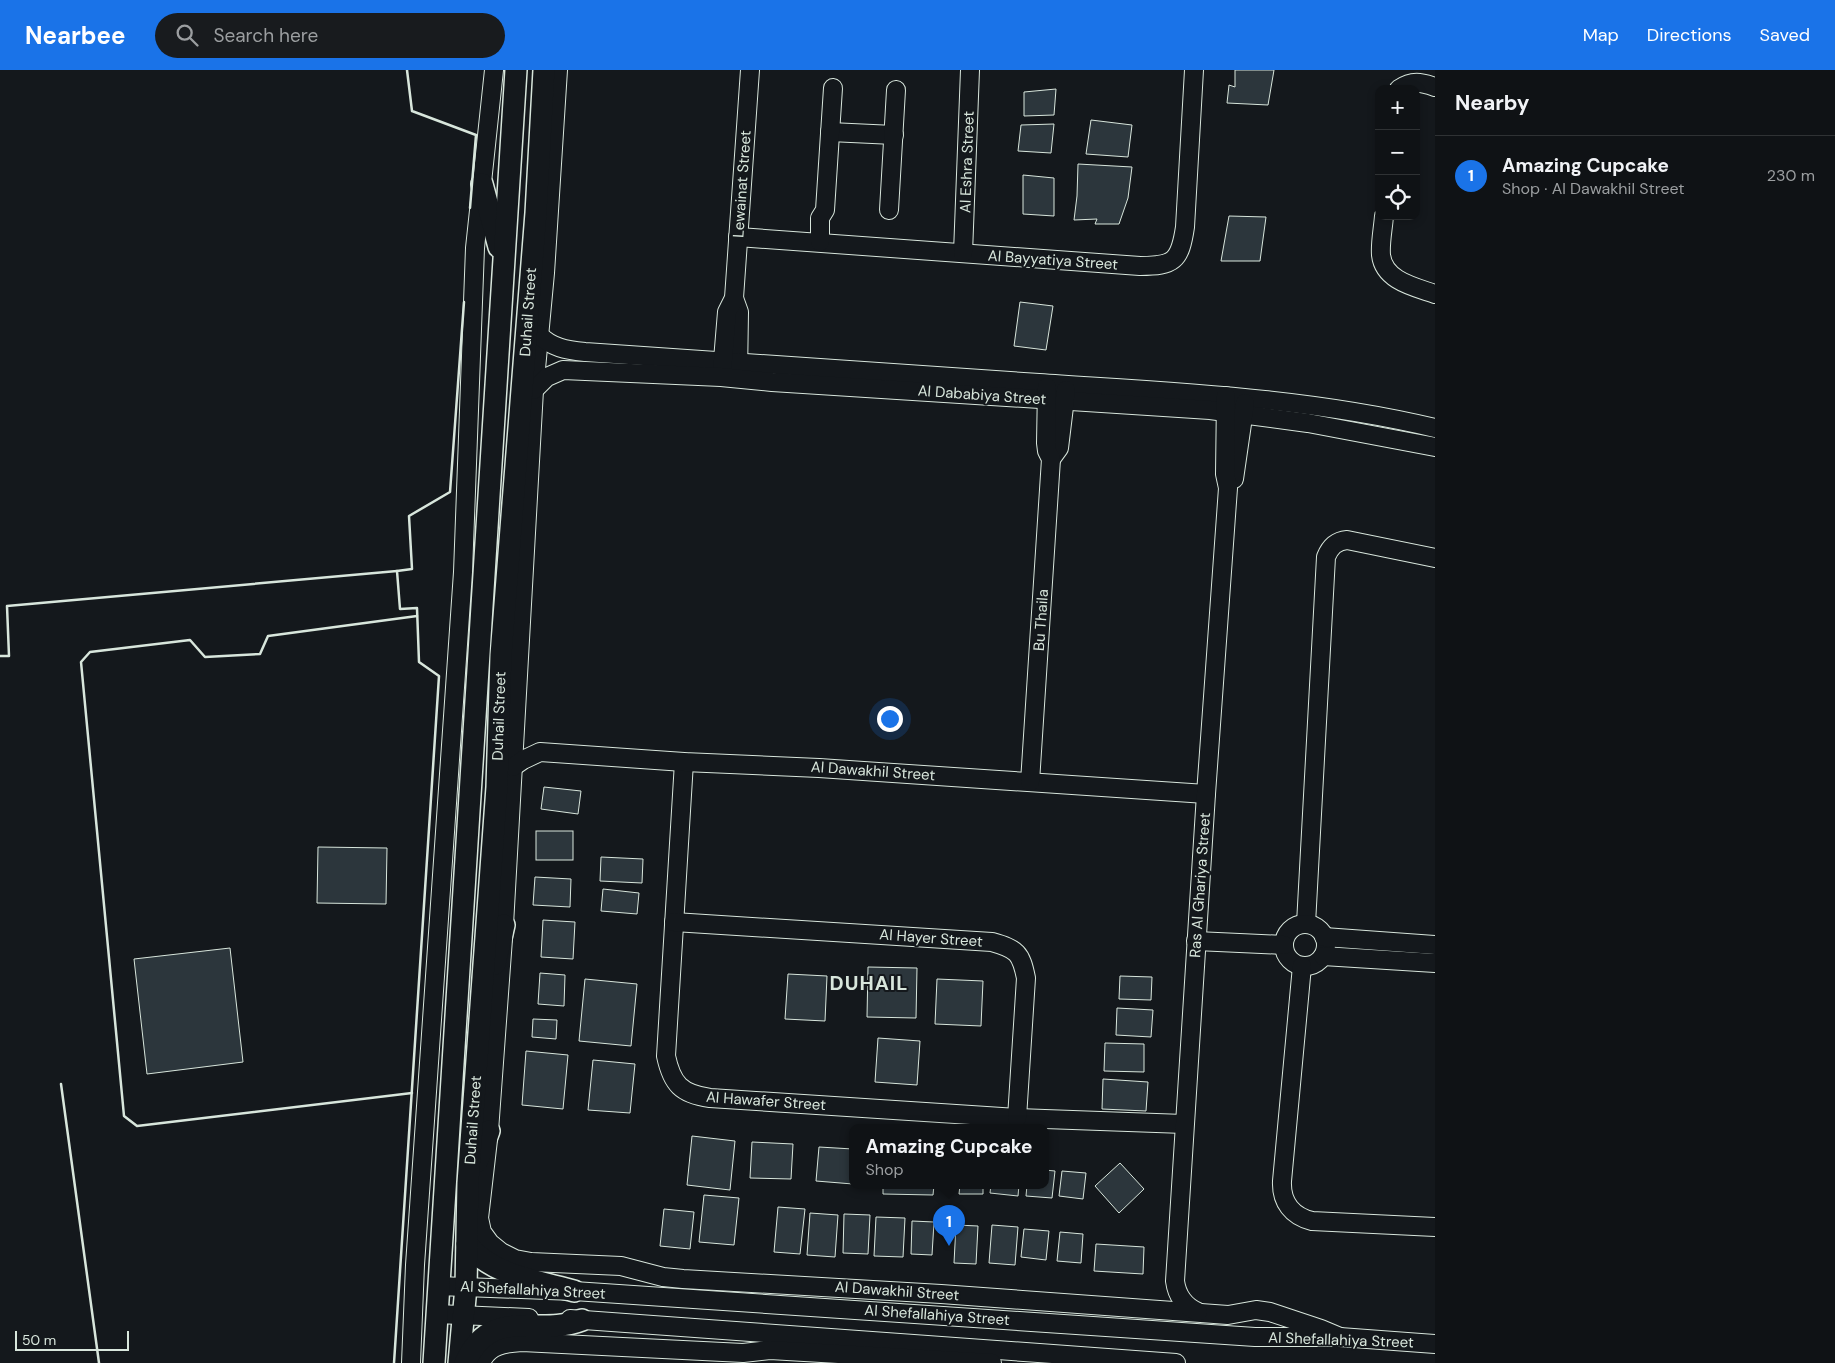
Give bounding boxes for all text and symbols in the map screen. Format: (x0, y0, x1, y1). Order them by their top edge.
search box (155, 13, 505, 58)
text: Nearbee (25, 20, 125, 51)
icon: search (173, 21, 201, 49)
text: Search here (213, 23, 318, 48)
text: Map (1583, 23, 1619, 47)
text: Directions (1647, 23, 1732, 47)
text: Saved (1760, 23, 1810, 47)
map controls (1375, 85, 1420, 220)
button: + (1375, 85, 1420, 130)
text: Nearby (1455, 89, 1529, 117)
street label: Al Eshra Street (955, 110, 979, 213)
street label: Lewainat Street (728, 129, 756, 238)
button: − (1375, 130, 1420, 175)
text: Amazing Cupcake (1502, 153, 1669, 178)
text: 1 (1468, 165, 1474, 186)
text: 230 m (1767, 165, 1815, 186)
button: locate (1375, 175, 1420, 220)
text: Shop · Al Dawakhil Street (1502, 178, 1685, 199)
street label: Al Bayyatiya Street (987, 245, 1119, 275)
street label: Duhail Street (515, 267, 541, 357)
street label: Al Dababiya Street (917, 381, 1047, 409)
street label: Bu Thaila (1029, 588, 1053, 652)
street label: Duhail Street (487, 671, 511, 761)
your location (877, 706, 903, 732)
street label: Al Dawakhil Street (810, 757, 936, 785)
street label: Ras Al Ghariya Street (1185, 812, 1215, 958)
street label: Al Hayer Street (879, 924, 984, 952)
district label: DUHAIL (830, 970, 908, 996)
street label: Duhail Street (460, 1075, 486, 1165)
street label: Al Hawafer Street (705, 1087, 827, 1115)
popup (849, 1124, 1049, 1189)
text: Amazing Cupcake (866, 1134, 1032, 1159)
text: Shop (866, 1159, 903, 1180)
pin: 1 (933, 1205, 965, 1246)
street label: Al Shefallahiya Street (460, 1276, 606, 1304)
street label: Al Dawakhil Street (834, 1277, 960, 1305)
street label: Al Shefallahiya Street (864, 1300, 1010, 1330)
street label: Al Shefallahiya Street (1268, 1327, 1414, 1353)
scale bar (15, 1328, 129, 1351)
text: 50 m (22, 1331, 56, 1349)

